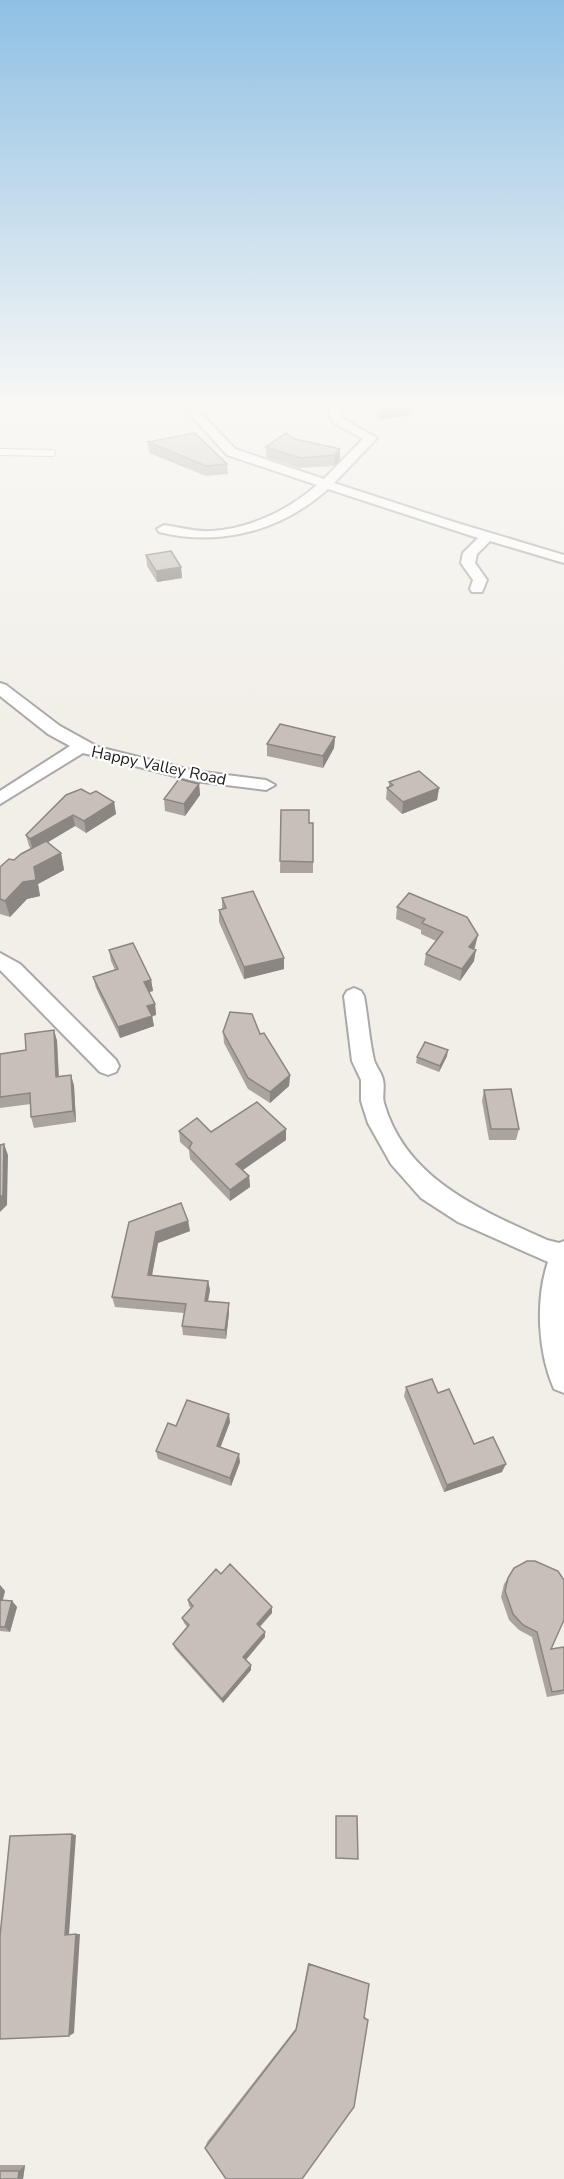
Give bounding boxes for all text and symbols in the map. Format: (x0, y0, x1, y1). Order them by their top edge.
street label: Happy Valley Road (89, 741, 228, 791)

